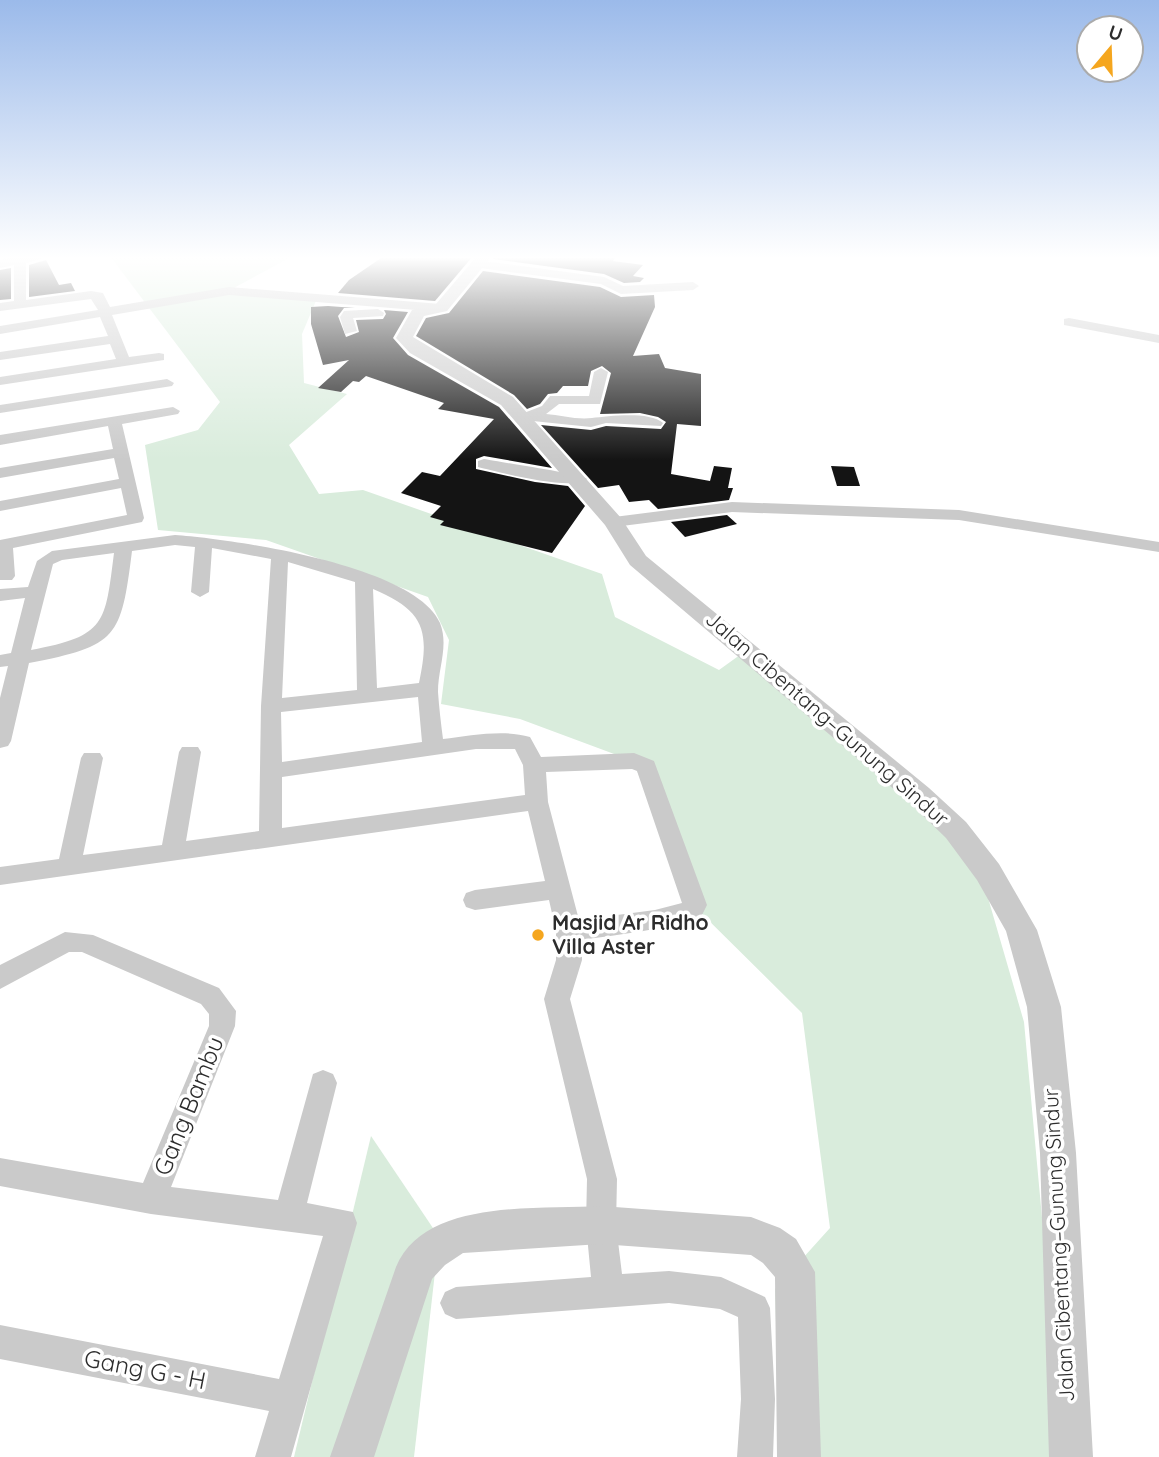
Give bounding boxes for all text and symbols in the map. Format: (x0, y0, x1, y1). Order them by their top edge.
north arrow (1075, 14, 1145, 84)
text: U (1105, 19, 1126, 46)
street label: Jalan Cibentang–Gunung Sindur (701, 605, 955, 831)
place label: Masjid Ar Ridho Villa Aster (552, 909, 709, 959)
marker: Masjid Ar Ridho Villa Aster (530, 927, 546, 943)
street label: Gang Bambu (147, 1032, 230, 1179)
street label: Jalan Cibentang–Gunung Sindur (1037, 1088, 1079, 1403)
street label: Gang G - H (82, 1343, 209, 1396)

